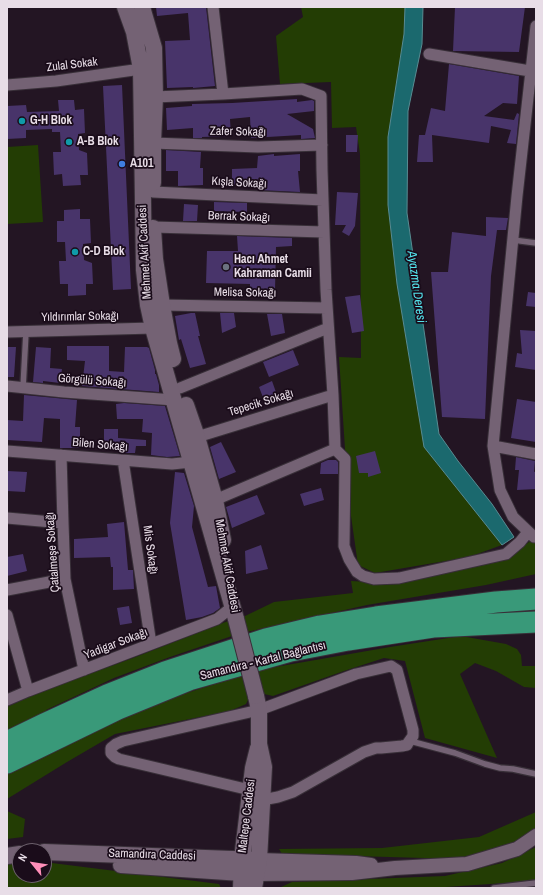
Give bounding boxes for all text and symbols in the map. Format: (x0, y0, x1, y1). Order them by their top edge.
street label: Zulal Sokak (46, 55, 98, 75)
place label: G-H Blok (30, 114, 72, 128)
marker: G-H Blok (17, 116, 27, 126)
street label: Zafer Sokağı (210, 124, 266, 140)
place label: A-B Blok (77, 135, 119, 149)
marker: A-B Blok (64, 137, 74, 147)
place label: A101 (130, 157, 154, 171)
marker: A101 (117, 159, 127, 169)
street label: Kışla Sokağı (211, 174, 267, 192)
street label: Mehmet Akif Caddesi (135, 204, 155, 300)
street label: Berrak Sokağı (208, 209, 270, 225)
place label: C-D Blok (83, 245, 125, 259)
marker: C-D Blok (70, 247, 80, 257)
water label: Ayazma Deresi (403, 250, 429, 324)
place label: Hacı Ahmet Kahraman Camii (234, 253, 312, 281)
marker: Hacı Ahmet Kahraman Camii (221, 262, 231, 272)
street label: Melisa Sokağı (214, 285, 276, 301)
street label: Yıldırımlar Sokağı (41, 309, 119, 325)
street label: Görgülü Sokağı (57, 371, 127, 391)
street label: Tepecik Sokağı (227, 386, 295, 420)
street label: Bilen Sokağı (72, 435, 128, 455)
street label: Çatalmeşe Sokağı (43, 511, 63, 593)
street label: Mehmet Akif Caddesi (212, 518, 242, 614)
street label: Mis Sokağı (139, 525, 161, 575)
street label: Yadigar Sokağı (82, 625, 150, 663)
street label: Samandıra - Kartal Bağlantısı (199, 638, 327, 684)
street label: Maltepe Caddesi (235, 778, 259, 854)
north arrow (12, 843, 52, 883)
street label: Samandıra Caddesi (108, 846, 196, 864)
text: N (15, 851, 30, 864)

